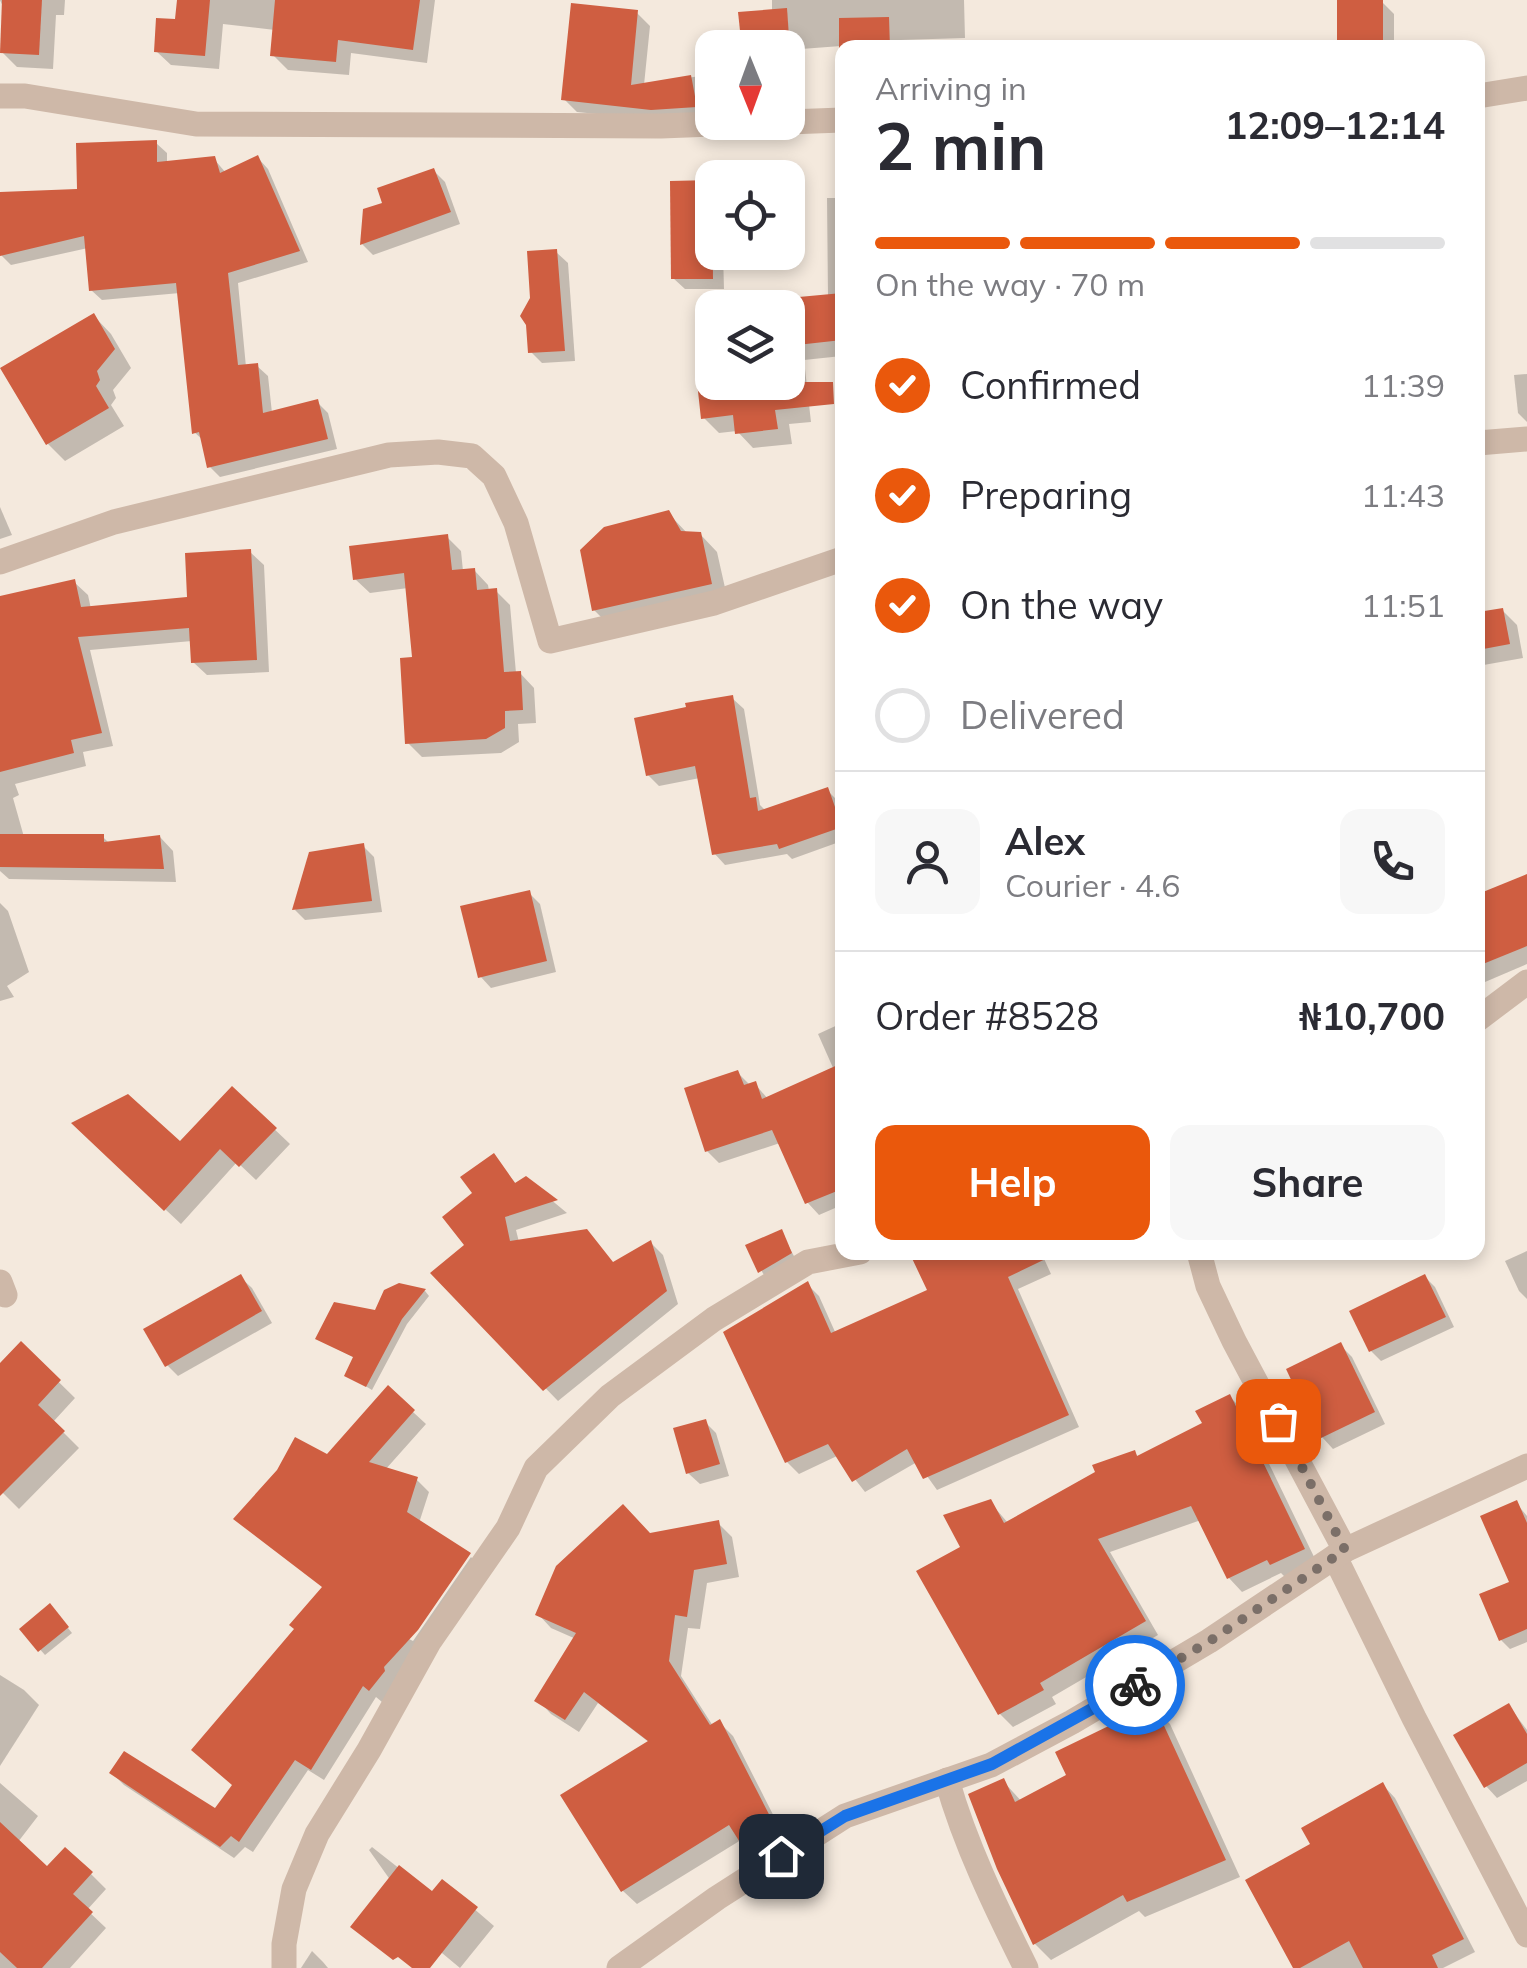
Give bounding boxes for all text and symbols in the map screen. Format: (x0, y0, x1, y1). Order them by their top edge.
north arrow (695, 30, 805, 140)
map controls (695, 30, 805, 400)
text: Arriving in (875, 68, 1027, 108)
text: 12:09–12:14 (1225, 101, 1445, 149)
text: 2 min (875, 105, 1046, 186)
button: locate (695, 160, 805, 270)
text: On the way · 70 m (875, 264, 1145, 304)
button: layers (695, 290, 805, 400)
icon: check (875, 358, 930, 413)
text: Confirmed (960, 361, 1141, 409)
text: 11:39 (1361, 365, 1445, 405)
icon: check (875, 468, 930, 523)
text: Preparing (960, 471, 1132, 519)
text: 11:43 (1361, 475, 1445, 515)
icon: check (875, 578, 930, 633)
text: On the way (960, 581, 1163, 629)
text: 11:51 (1361, 585, 1445, 625)
text: Delivered (960, 691, 1125, 739)
button: person (875, 809, 980, 914)
button: phone (1340, 809, 1445, 914)
text: Alex (1005, 817, 1085, 865)
text: Courier · 4.6 (1005, 865, 1181, 905)
text: Order #8528 (875, 992, 1099, 1040)
text: ₦10,700 (1299, 992, 1445, 1040)
button: Help (875, 1125, 1150, 1240)
button: Share (1170, 1125, 1445, 1240)
pin (1236, 1379, 1321, 1464)
icon: bag (1251, 1394, 1306, 1449)
courier (1085, 1635, 1185, 1735)
icon: bike (1108, 1658, 1163, 1713)
pin (739, 1814, 824, 1899)
icon: home (754, 1829, 809, 1884)

